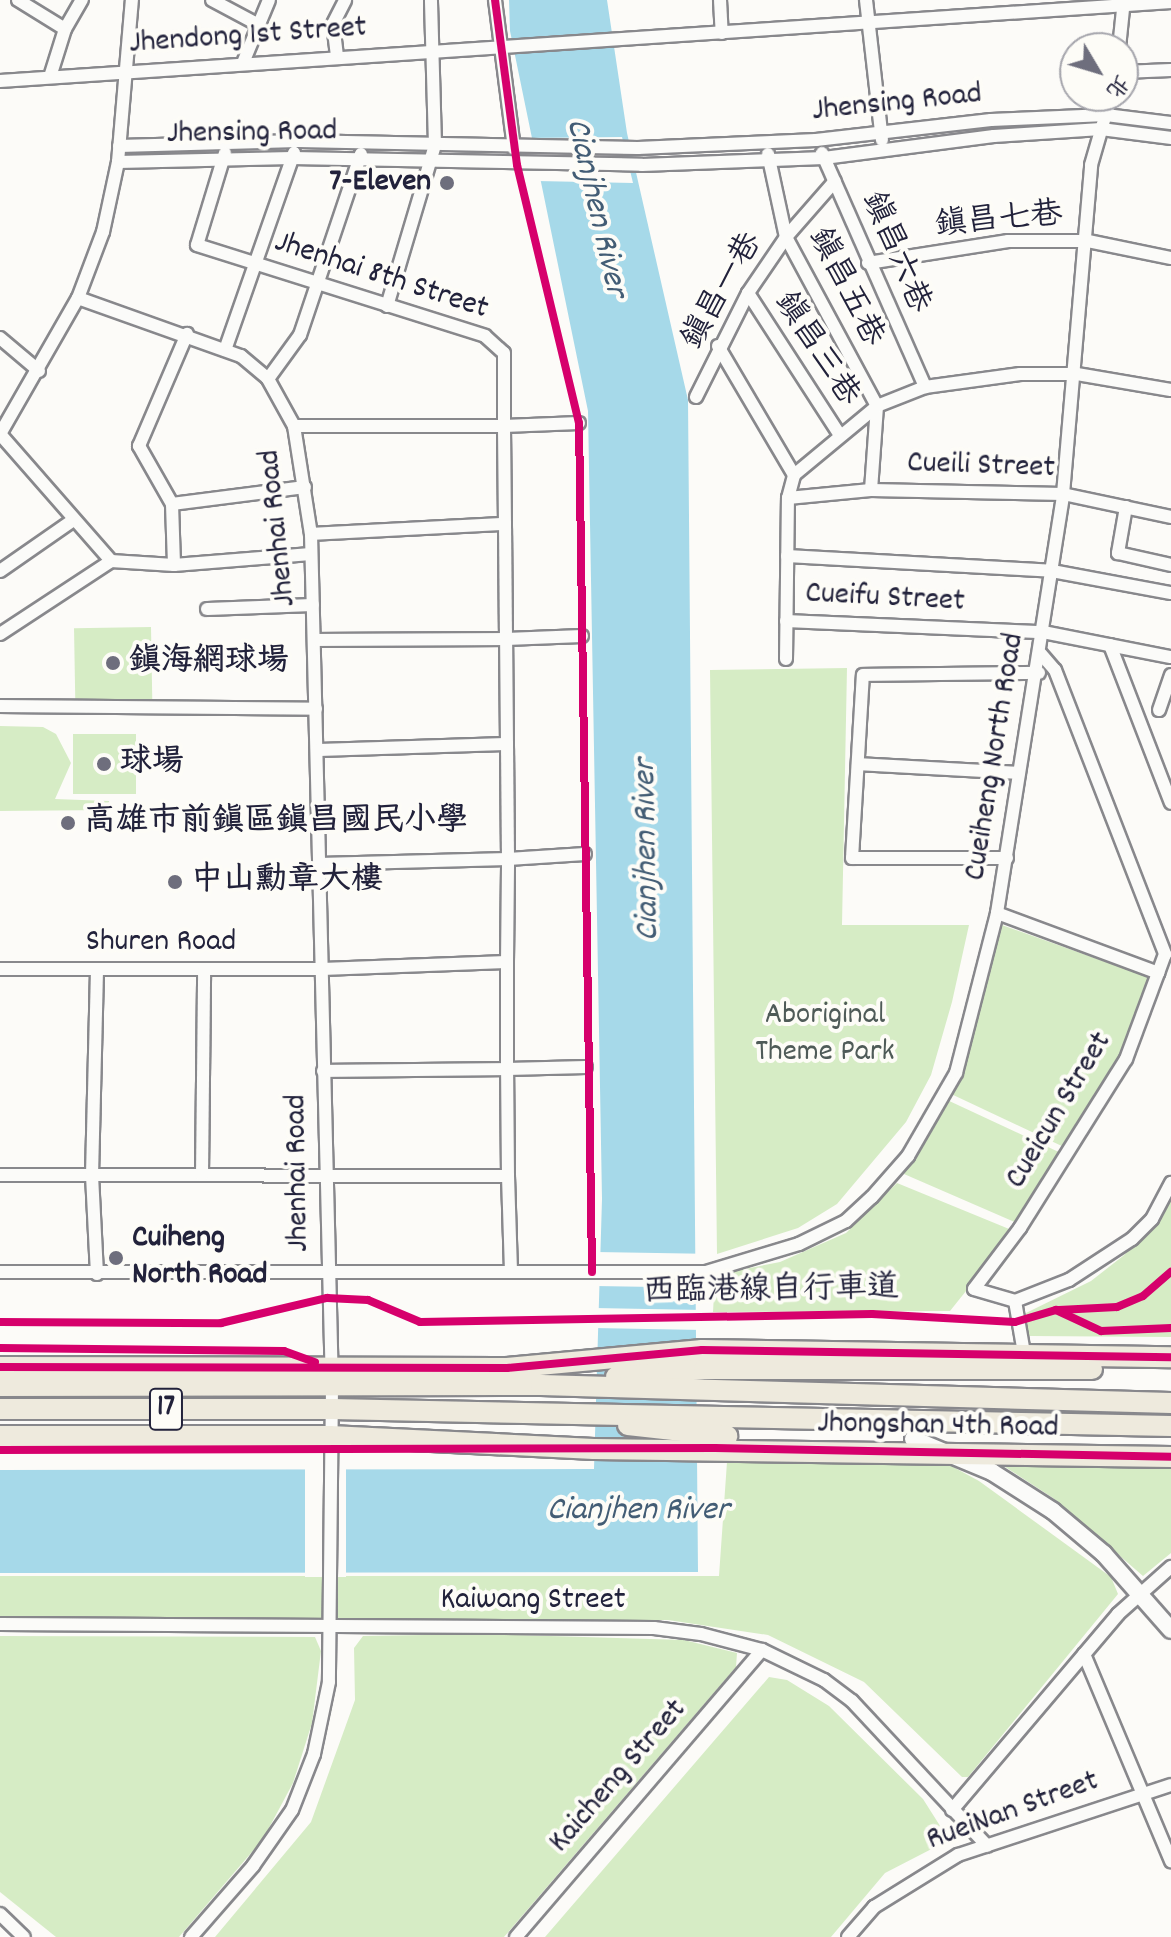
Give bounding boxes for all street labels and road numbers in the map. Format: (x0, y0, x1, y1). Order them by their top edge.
street label: Jhendong 1st Street (128, 10, 368, 64)
street label: Jhensing Road (810, 76, 984, 132)
street label: Jhensing Road (166, 113, 338, 155)
street label: 鎮昌六巷 (851, 187, 937, 319)
street label: 鎮昌七巷 (934, 197, 1064, 247)
street label: 鎮昌五巷 (798, 222, 890, 354)
street label: Jhenhai 8th Street (269, 224, 493, 330)
street label: 鎮昌一巷 (675, 227, 773, 357)
street label: 鎮昌三巷 (764, 286, 866, 414)
street label: Cueili Street (906, 445, 1056, 489)
street label: Jhenhai Road (252, 447, 306, 609)
street label: Cueifu Street (804, 576, 966, 622)
street label: Cueiheng North Road (957, 631, 1035, 883)
street label: Shuren Road (86, 924, 236, 962)
street label: Cueicun Street (998, 1026, 1122, 1196)
street label: Jhenhai Road (278, 1094, 320, 1252)
street label: 西臨港線自行車道 (643, 1271, 899, 1313)
road number: 17 (148, 1383, 184, 1435)
street label: Jhongshan 4th Road (817, 1406, 1059, 1448)
street label: Kaiwang Street (440, 1582, 626, 1620)
street label: Kaicheng Street (542, 1692, 696, 1862)
street label: RueiNan Street (922, 1763, 1104, 1861)

